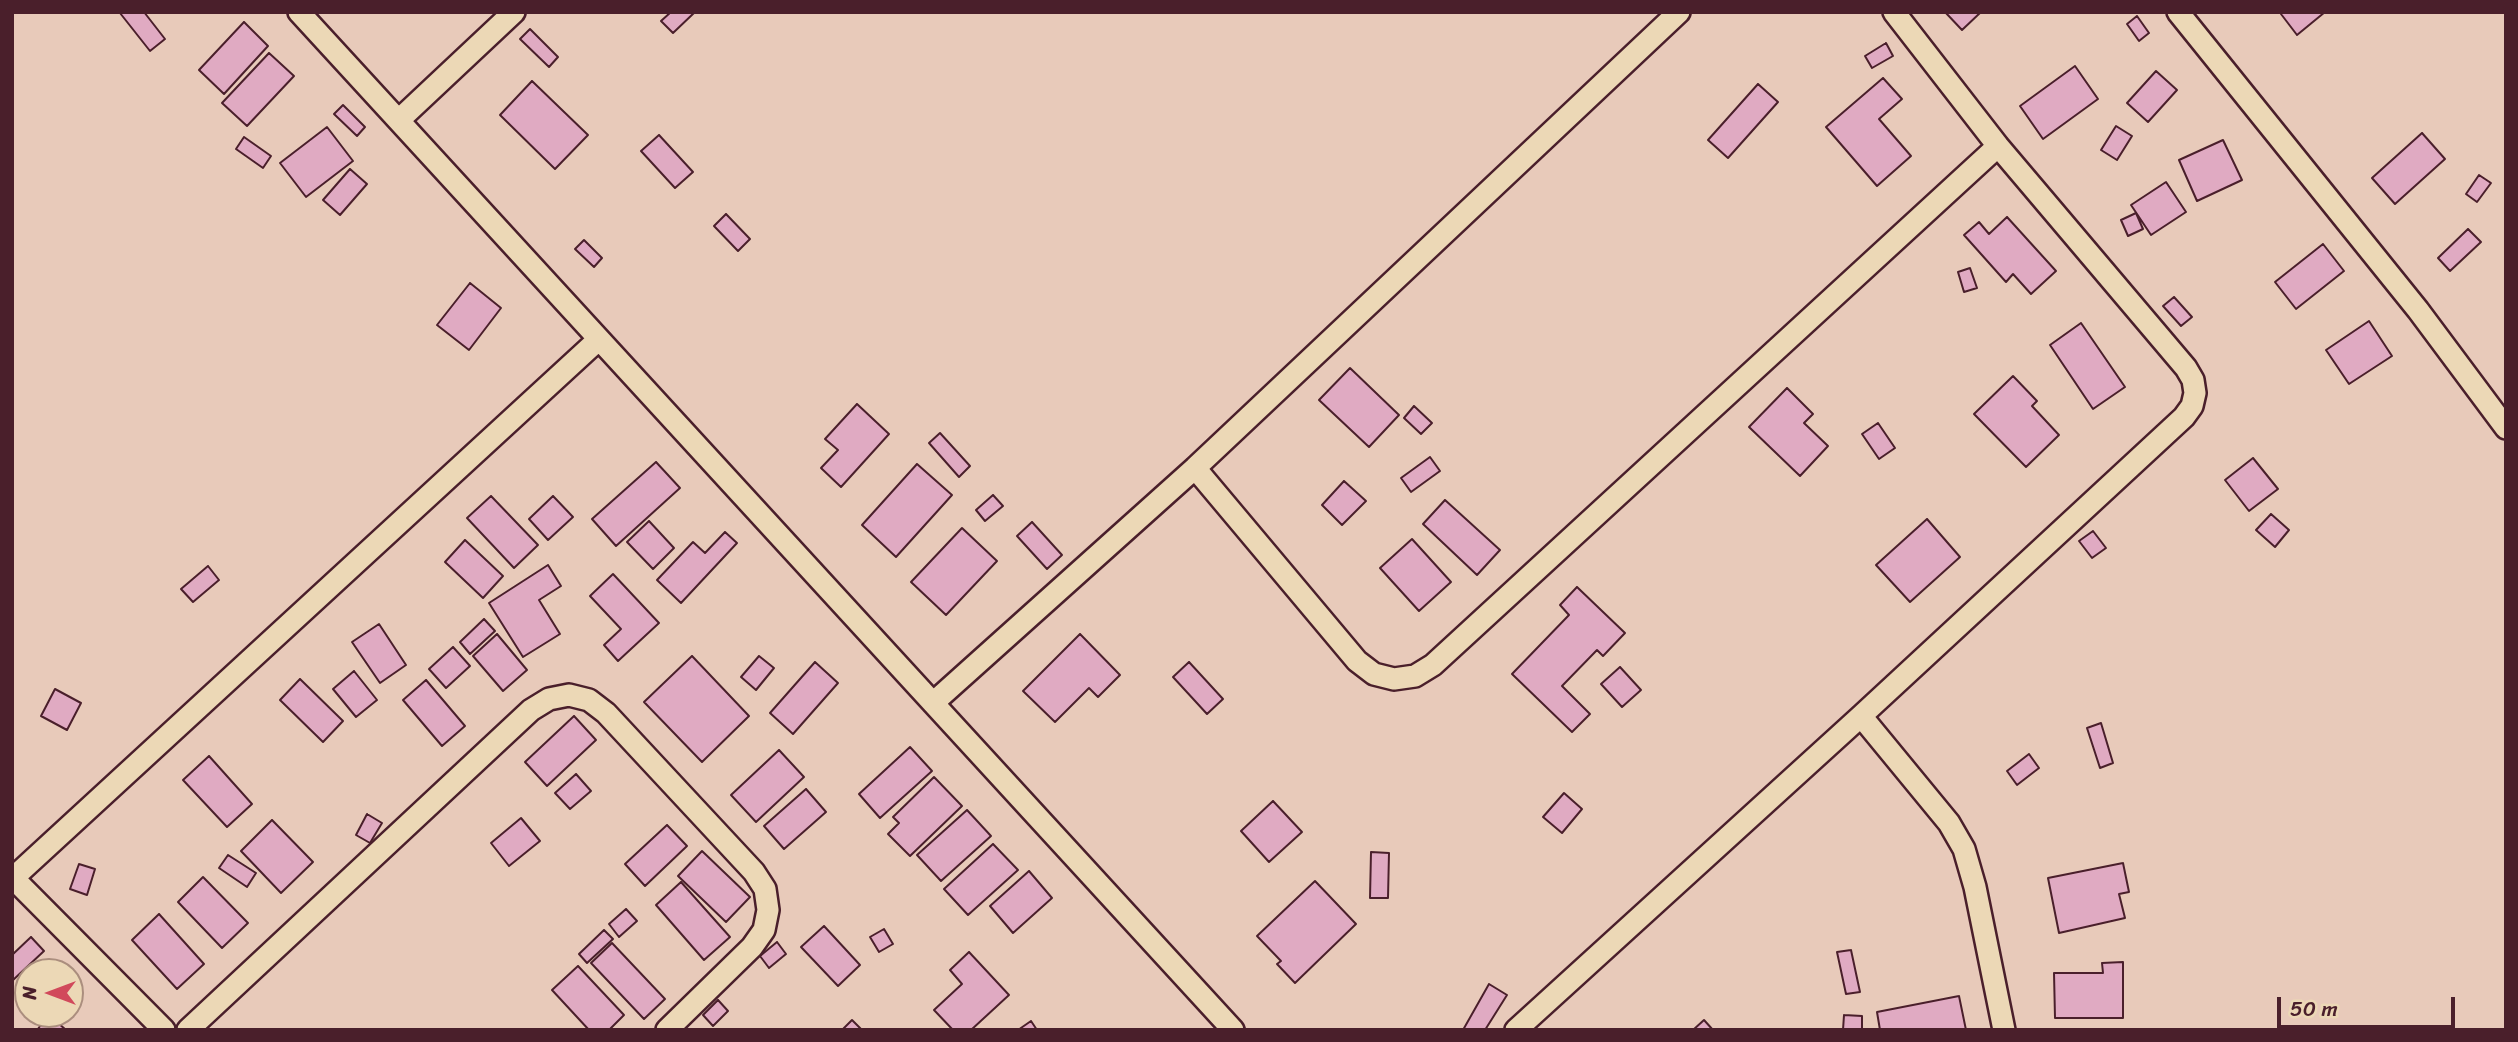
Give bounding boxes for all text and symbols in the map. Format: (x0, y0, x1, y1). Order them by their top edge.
north arrow (14, 958, 84, 1028)
scale bar (2280, 982, 2458, 1026)
text: N (13, 986, 46, 1000)
text: 50 m (2290, 990, 2338, 1028)

